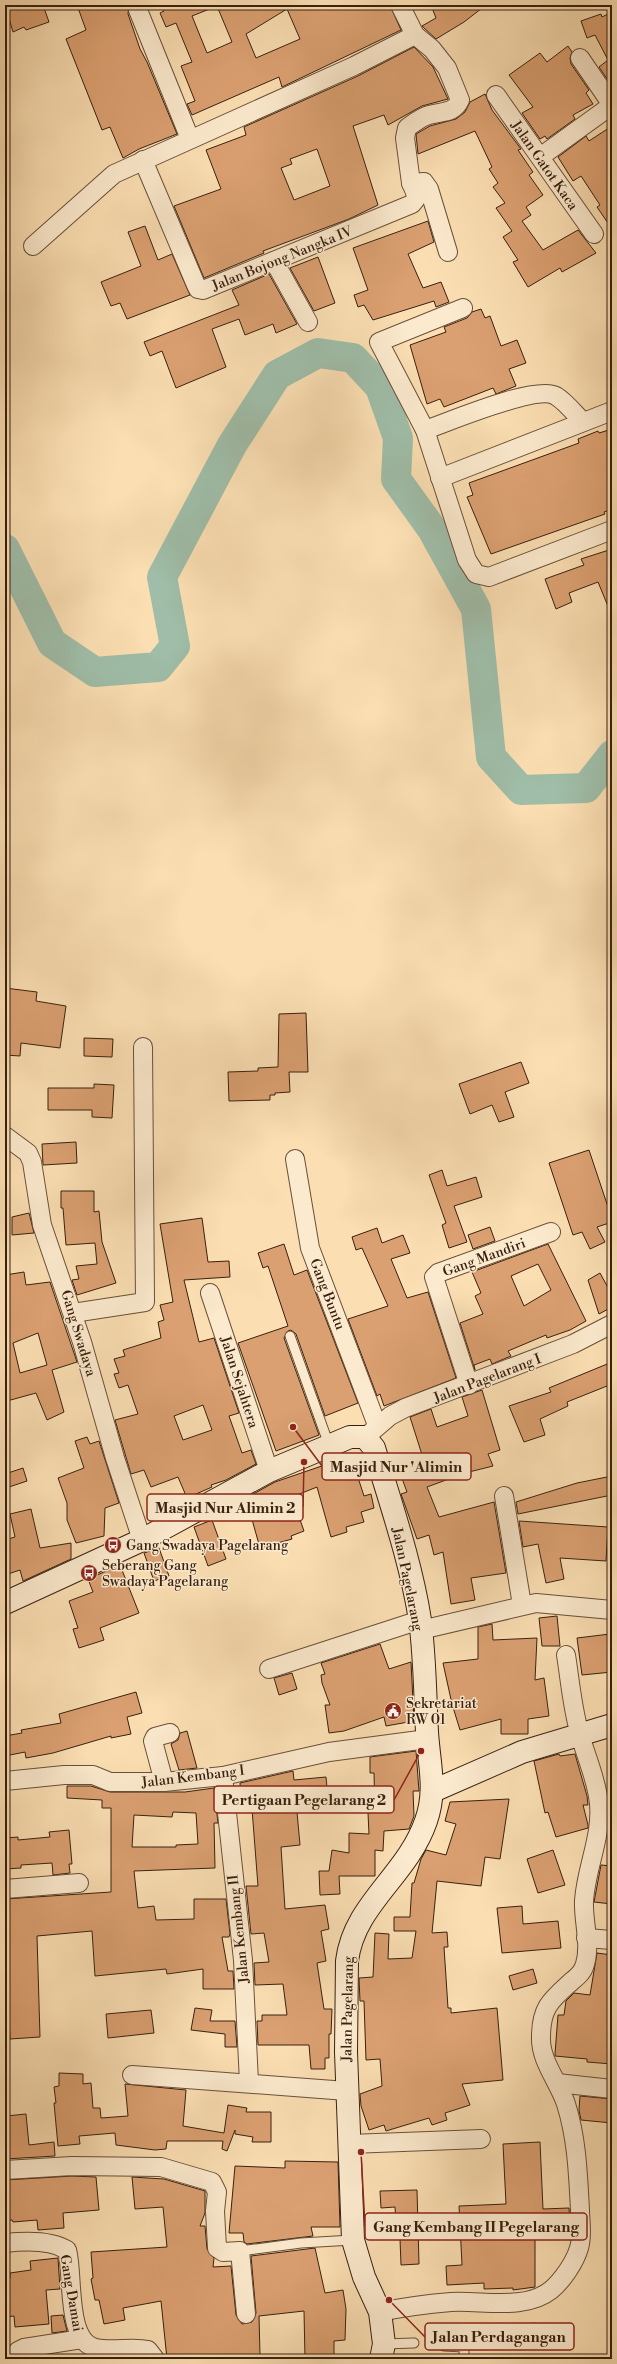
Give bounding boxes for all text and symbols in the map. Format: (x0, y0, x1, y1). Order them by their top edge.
street label: Jalan Gatot Kaca (506, 116, 582, 215)
street label: Jalan Bojong Nangka IV (209, 222, 356, 296)
street label: Gang Mandiri (440, 1234, 529, 1281)
street label: Gang Buntu (305, 1256, 349, 1333)
street label: Gang Swadaya (56, 1288, 100, 1379)
street label: Jalan Sejahtera (215, 1333, 263, 1431)
street label: Jalan Pagelarang I (430, 1350, 544, 1408)
callout: Masjid Nur 'Alimin (322, 1453, 471, 1480)
text: Masjid Nur 'Alimin (330, 1458, 463, 1477)
callout: Masjid Nur Alimin 2 (147, 1494, 303, 1521)
text: Masjid Nur Alimin 2 (155, 1499, 295, 1518)
street label: Jalan Pagelarang (387, 1525, 427, 1633)
bus stop icon: Gang Swadaya Pagelarang (103, 1535, 123, 1555)
place label: Gang Swadaya Pagelarang (126, 1537, 289, 1555)
place label: Seberang Gang Swadaya Pagelarang (102, 1557, 229, 1591)
bus stop icon: Seberang Gang Swadaya Pagelarang (79, 1563, 99, 1583)
place label: Sekretariat RW 01 (406, 1695, 477, 1729)
public building icon: Sekretariat RW 01 (383, 1701, 403, 1721)
street label: Jalan Kembang I (140, 1762, 246, 1792)
callout: Pertigaan Pegelarang 2 (214, 1786, 394, 1813)
text: Pertigaan Pegelarang 2 (222, 1791, 386, 1810)
street label: Jalan Kembang II (224, 1873, 254, 1985)
street label: Jalan Pagelarang (338, 1955, 358, 2063)
callout: Gang Kembang II Pegelarang (365, 2213, 587, 2240)
text: Gang Kembang II Pegelarang (373, 2218, 579, 2237)
street label: Gang Damai (55, 2253, 87, 2333)
callout: Jalan Perdagangan (425, 2323, 574, 2350)
text: Jalan Perdagangan (430, 2328, 566, 2347)

